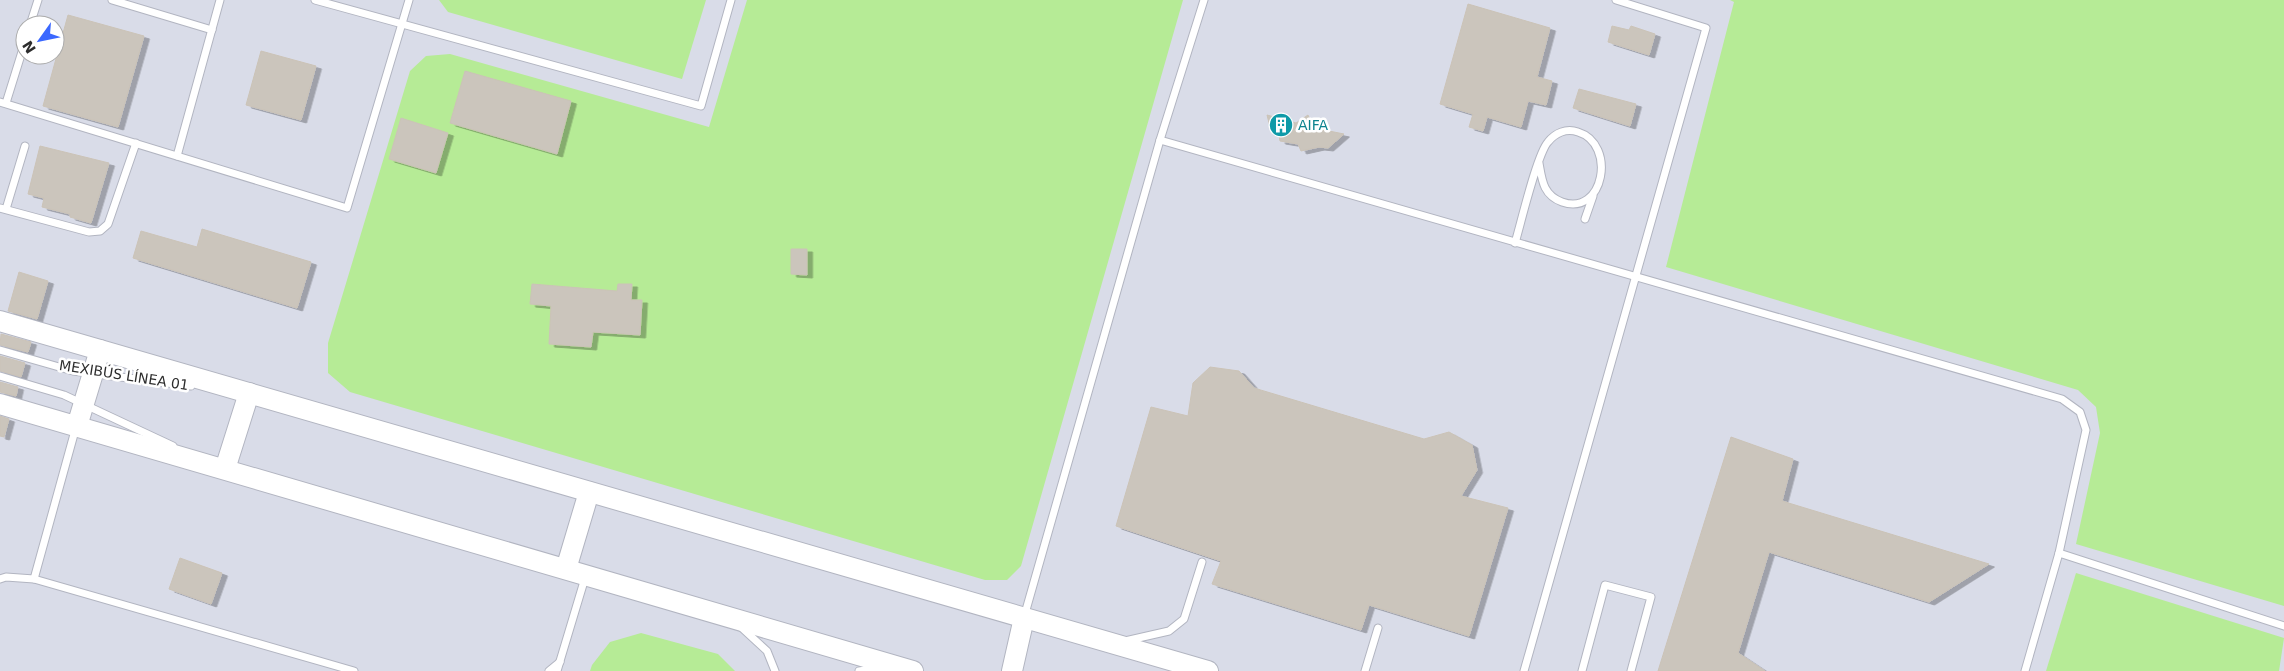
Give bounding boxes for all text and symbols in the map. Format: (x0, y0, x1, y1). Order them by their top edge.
north arrow (15, 15, 65, 65)
text: N (19, 38, 39, 56)
building icon: AIFA (1268, 112, 1294, 138)
place label: AIFA (1298, 117, 1328, 133)
street label: MEXIBÚS LÍNEA 01 (58, 356, 190, 393)

